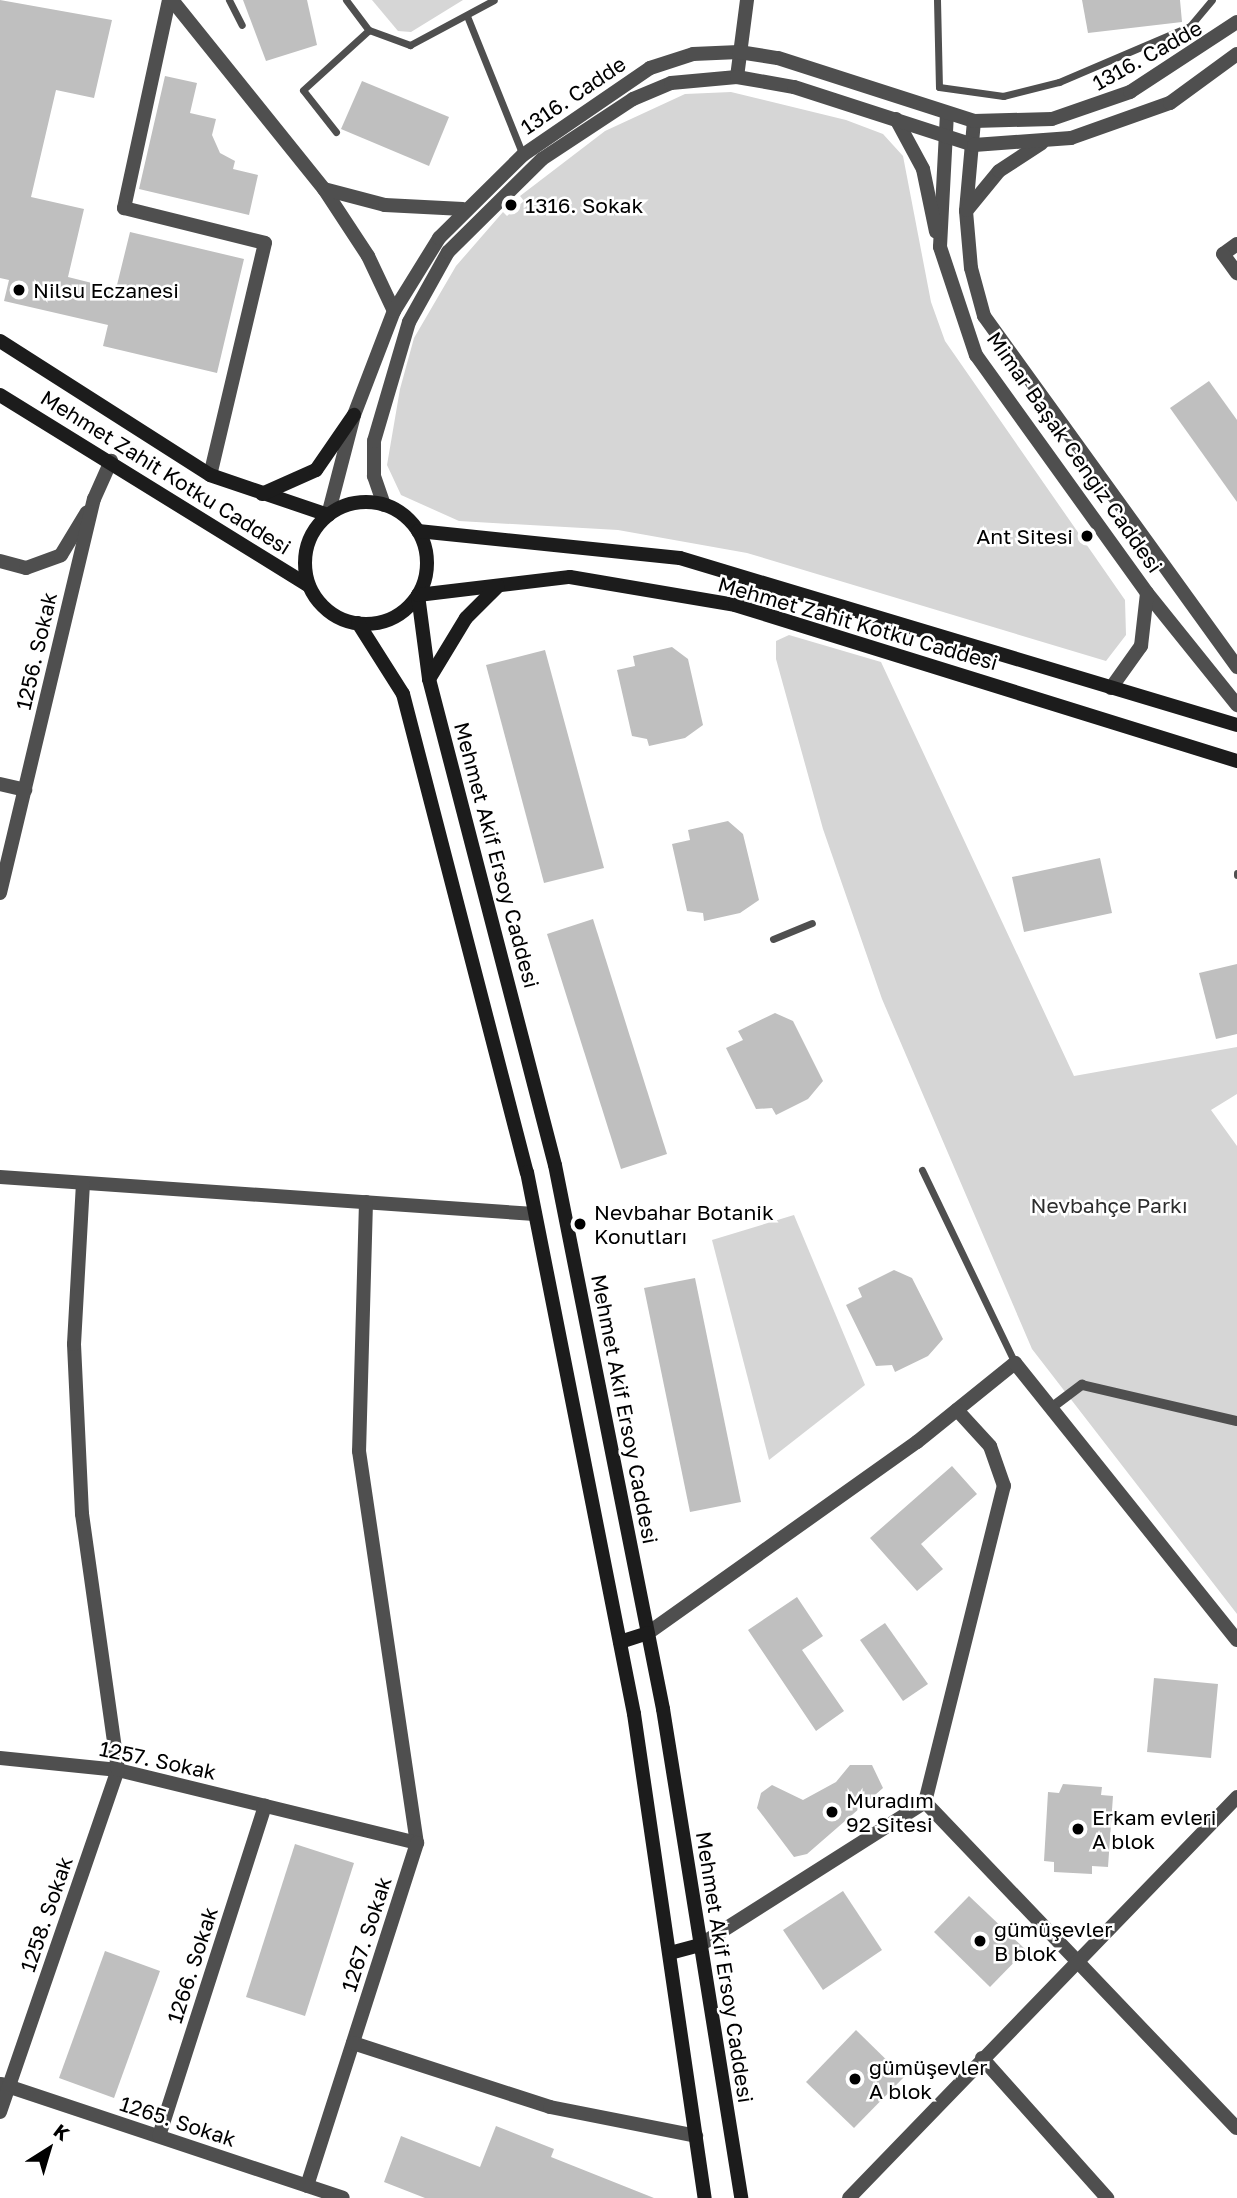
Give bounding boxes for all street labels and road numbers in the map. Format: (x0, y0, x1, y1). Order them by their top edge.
street label: 1316. Cadde (1088, 15, 1206, 95)
street label: 1316. Cadde (516, 51, 630, 139)
street label: Mimar Başak Cengiz Caddesi (982, 327, 1168, 577)
street label: Mehmet Zahit Kotku Caddesi (36, 384, 296, 560)
street label: Mehmet Zahit Kotku Caddesi (715, 571, 1001, 675)
street label: 1256. Sokak (10, 590, 62, 712)
street label: Mehmet Akif Ersoy Caddesi (449, 719, 545, 991)
street label: Mehmet Akif Ersoy Caddesi (586, 1272, 664, 1546)
street label: 1257. Sokak (97, 1735, 219, 1785)
street label: Mehmet Akif Ersoy Caddesi (691, 1830, 759, 2104)
street label: 1258. Sokak (14, 1853, 78, 1975)
street label: 1267. Sokak (336, 1873, 396, 1995)
street label: 1266. Sokak (161, 1904, 223, 2026)
street label: 1265. Sokak (117, 2090, 239, 2152)

